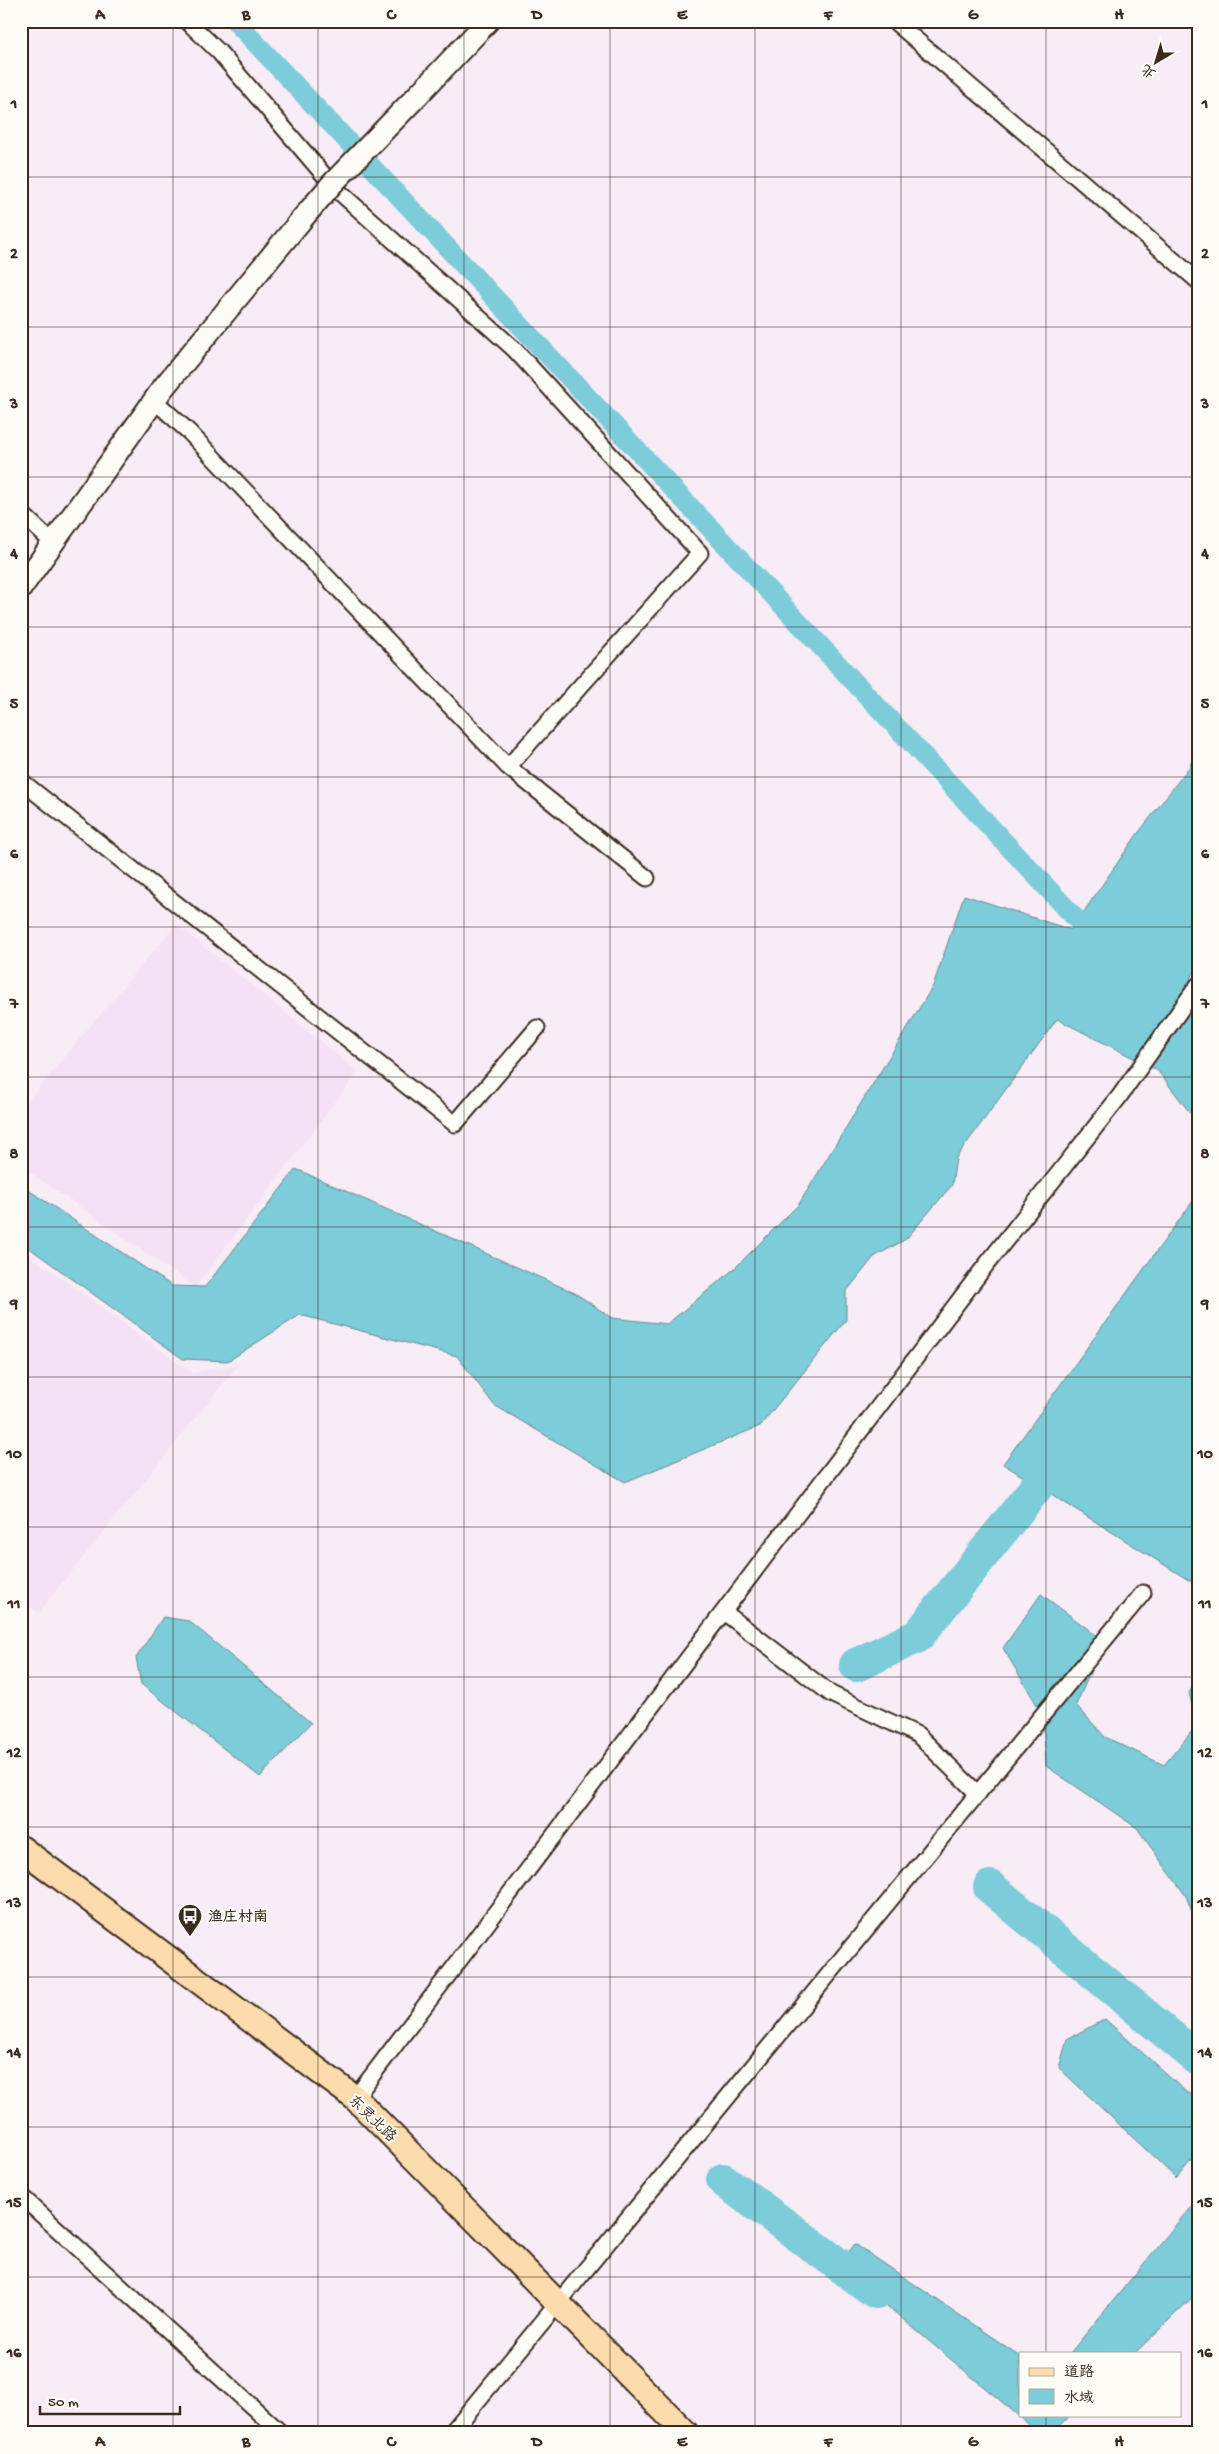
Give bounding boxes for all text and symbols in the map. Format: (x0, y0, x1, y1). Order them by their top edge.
text: A (94, 7, 106, 26)
text: B (241, 7, 251, 26)
text: C (386, 7, 397, 26)
text: D (530, 7, 543, 26)
text: E (677, 7, 688, 26)
text: F (823, 7, 834, 26)
text: G (968, 7, 979, 26)
text: H (1114, 7, 1124, 26)
north arrow (1132, 38, 1182, 88)
text: 北 (1139, 59, 1160, 81)
text: 1 (10, 96, 17, 115)
text: 1 (1201, 96, 1208, 115)
text: 2 (10, 246, 18, 265)
text: 2 (1201, 246, 1209, 265)
text: 3 (9, 396, 18, 415)
text: 3 (1200, 396, 1209, 415)
text: 4 (9, 546, 18, 565)
text: 4 (1200, 546, 1209, 565)
text: 5 (10, 696, 19, 715)
text: 5 (1201, 696, 1210, 715)
text: 6 (10, 846, 19, 865)
text: 6 (1201, 846, 1210, 865)
text: 7 (9, 996, 19, 1015)
text: 7 (1200, 996, 1210, 1015)
text: 8 (10, 1146, 19, 1165)
text: 8 (1201, 1146, 1210, 1165)
text: 9 (9, 1296, 18, 1315)
text: 9 (1200, 1296, 1209, 1315)
text: 10 (5, 1446, 22, 1465)
text: 10 (1196, 1446, 1213, 1465)
text: 11 (7, 1596, 20, 1615)
text: 11 (1198, 1596, 1211, 1615)
text: 12 (6, 1745, 21, 1764)
text: 12 (1197, 1745, 1212, 1764)
text: 13 (6, 1895, 21, 1914)
text: 13 (1197, 1895, 1212, 1914)
bus stop icon: 渔庄村南 (177, 1903, 203, 1937)
place label: 渔庄村南 (208, 1908, 268, 1927)
text: 14 (6, 2045, 21, 2064)
text: 14 (1197, 2045, 1212, 2064)
street label: 东灵北路 (344, 2092, 399, 2147)
text: 15 (6, 2195, 22, 2214)
text: 15 (1197, 2195, 1213, 2214)
text: 16 (6, 2345, 22, 2364)
text: 16 (1197, 2345, 1213, 2364)
legend (1019, 2352, 1182, 2416)
text: 道路 (1064, 2364, 1094, 2382)
scale bar (40, 2384, 180, 2416)
text: 水域 (1064, 2390, 1094, 2408)
text: 50 m (48, 2394, 79, 2412)
text: A (94, 2434, 106, 2453)
text: B (241, 2434, 251, 2453)
text: C (386, 2434, 397, 2453)
text: D (530, 2434, 543, 2453)
text: E (677, 2434, 688, 2453)
text: F (823, 2434, 834, 2453)
text: G (968, 2434, 979, 2453)
text: H (1114, 2434, 1124, 2453)

